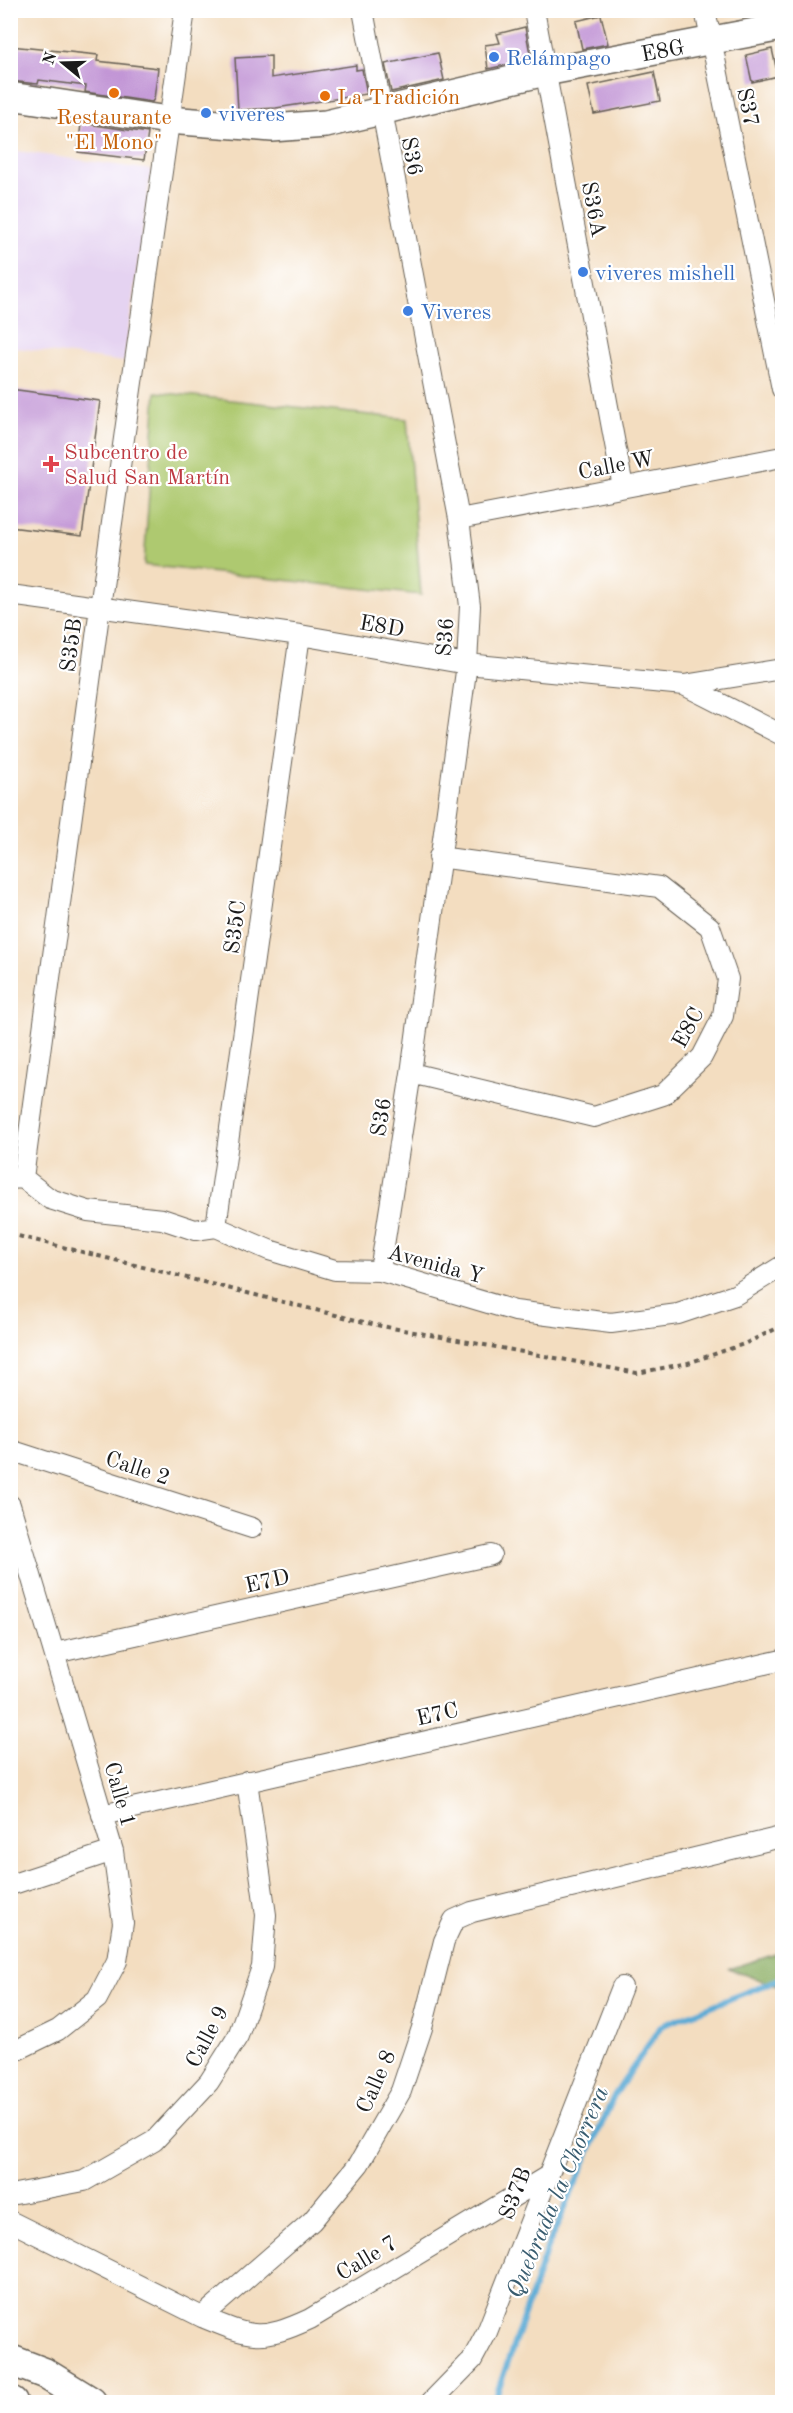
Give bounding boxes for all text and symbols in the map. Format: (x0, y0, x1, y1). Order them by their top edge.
north arrow (33, 33, 93, 93)
street label: E8G (639, 37, 687, 67)
place label: Relámpago (506, 48, 611, 70)
text: N (41, 50, 61, 67)
marker: Relámpago (487, 50, 501, 64)
marker: Restaurante "El Mono" (107, 86, 121, 100)
street label: S37 (732, 86, 762, 129)
place label: La Tradición (337, 87, 460, 109)
marker: La Tradición (318, 89, 332, 103)
place label: viveres (218, 104, 285, 126)
marker: viveres (199, 106, 213, 120)
place label: Restaurante "El Mono" (56, 107, 172, 154)
street label: S36 (397, 135, 426, 178)
street label: S36A (577, 180, 609, 239)
place label: viveres mishell (595, 263, 735, 285)
marker: viveres mishell (576, 265, 590, 279)
place label: Viveres (420, 302, 491, 324)
marker: Viveres (401, 304, 415, 318)
place label: Subcentro de Salud San Martín (64, 442, 230, 489)
street label: Calle W (576, 448, 656, 484)
marker: Subcentro de Salud San Martín (42, 455, 60, 473)
street label: E8D (358, 612, 406, 642)
street label: S35B (57, 617, 87, 674)
street label: S36 (434, 617, 458, 657)
street label: S35C (221, 899, 251, 956)
street label: E8C (669, 1004, 709, 1052)
street label: S36 (368, 1096, 396, 1138)
street label: Avenida Y (385, 1242, 486, 1288)
street label: Calle 2 (102, 1448, 172, 1490)
street label: E7D (243, 1566, 292, 1598)
street label: E7C (414, 1699, 461, 1730)
street label: Calle 1 (99, 1760, 139, 1830)
street label: Calle 9 (182, 2002, 233, 2071)
street label: Calle 8 (353, 2047, 400, 2117)
water label: Quebrada la Chorrera (503, 2083, 614, 2302)
street label: S37B (496, 2164, 536, 2223)
street label: Calle 7 (333, 2232, 401, 2285)

